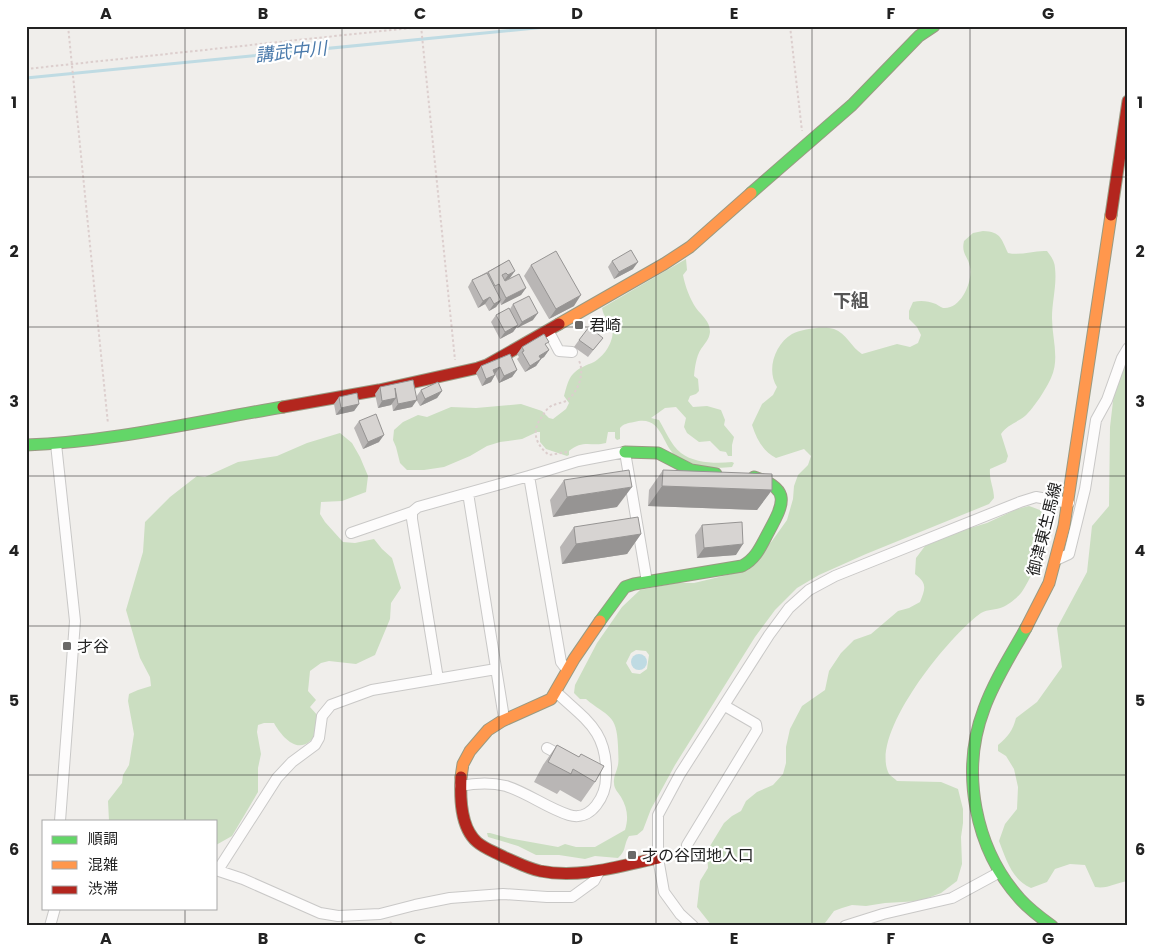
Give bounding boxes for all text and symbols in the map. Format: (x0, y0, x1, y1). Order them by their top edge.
text: A (100, 2, 112, 25)
text: B (258, 2, 268, 25)
text: C (414, 2, 426, 25)
text: D (571, 2, 583, 25)
text: E (730, 2, 738, 25)
text: F (887, 2, 896, 25)
text: G (1042, 2, 1054, 25)
water label: 講武中川 (254, 35, 330, 68)
text: 1 (11, 91, 17, 114)
text: 1 (1137, 91, 1143, 114)
text: 2 (9, 240, 19, 263)
text: 2 (1135, 240, 1145, 263)
district label: 下組 (833, 288, 869, 313)
place label: 君崎 (589, 314, 621, 337)
marker: 君崎 (573, 319, 585, 331)
text: 3 (9, 390, 19, 413)
text: 3 (1135, 390, 1145, 413)
street label: 御津東生馬線 (1022, 480, 1067, 578)
text: 4 (9, 539, 20, 562)
text: 4 (1135, 539, 1146, 562)
place label: 才谷 (77, 635, 109, 658)
marker: 才谷 (61, 640, 73, 652)
text: 5 (9, 689, 19, 712)
text: 5 (1135, 689, 1145, 712)
legend (42, 820, 218, 910)
text: 順調 (88, 828, 118, 849)
text: 6 (9, 838, 19, 861)
text: 6 (1135, 838, 1145, 861)
place label: 才の谷団地入口 (642, 844, 754, 867)
marker: 才の谷団地入口 (626, 849, 638, 861)
text: 混雑 (88, 854, 118, 875)
text: 渋滞 (88, 878, 118, 899)
text: A (100, 927, 112, 950)
text: B (258, 927, 268, 950)
text: C (414, 927, 426, 950)
text: D (571, 927, 583, 950)
text: E (730, 927, 738, 950)
text: F (887, 927, 896, 950)
text: G (1042, 927, 1054, 950)

